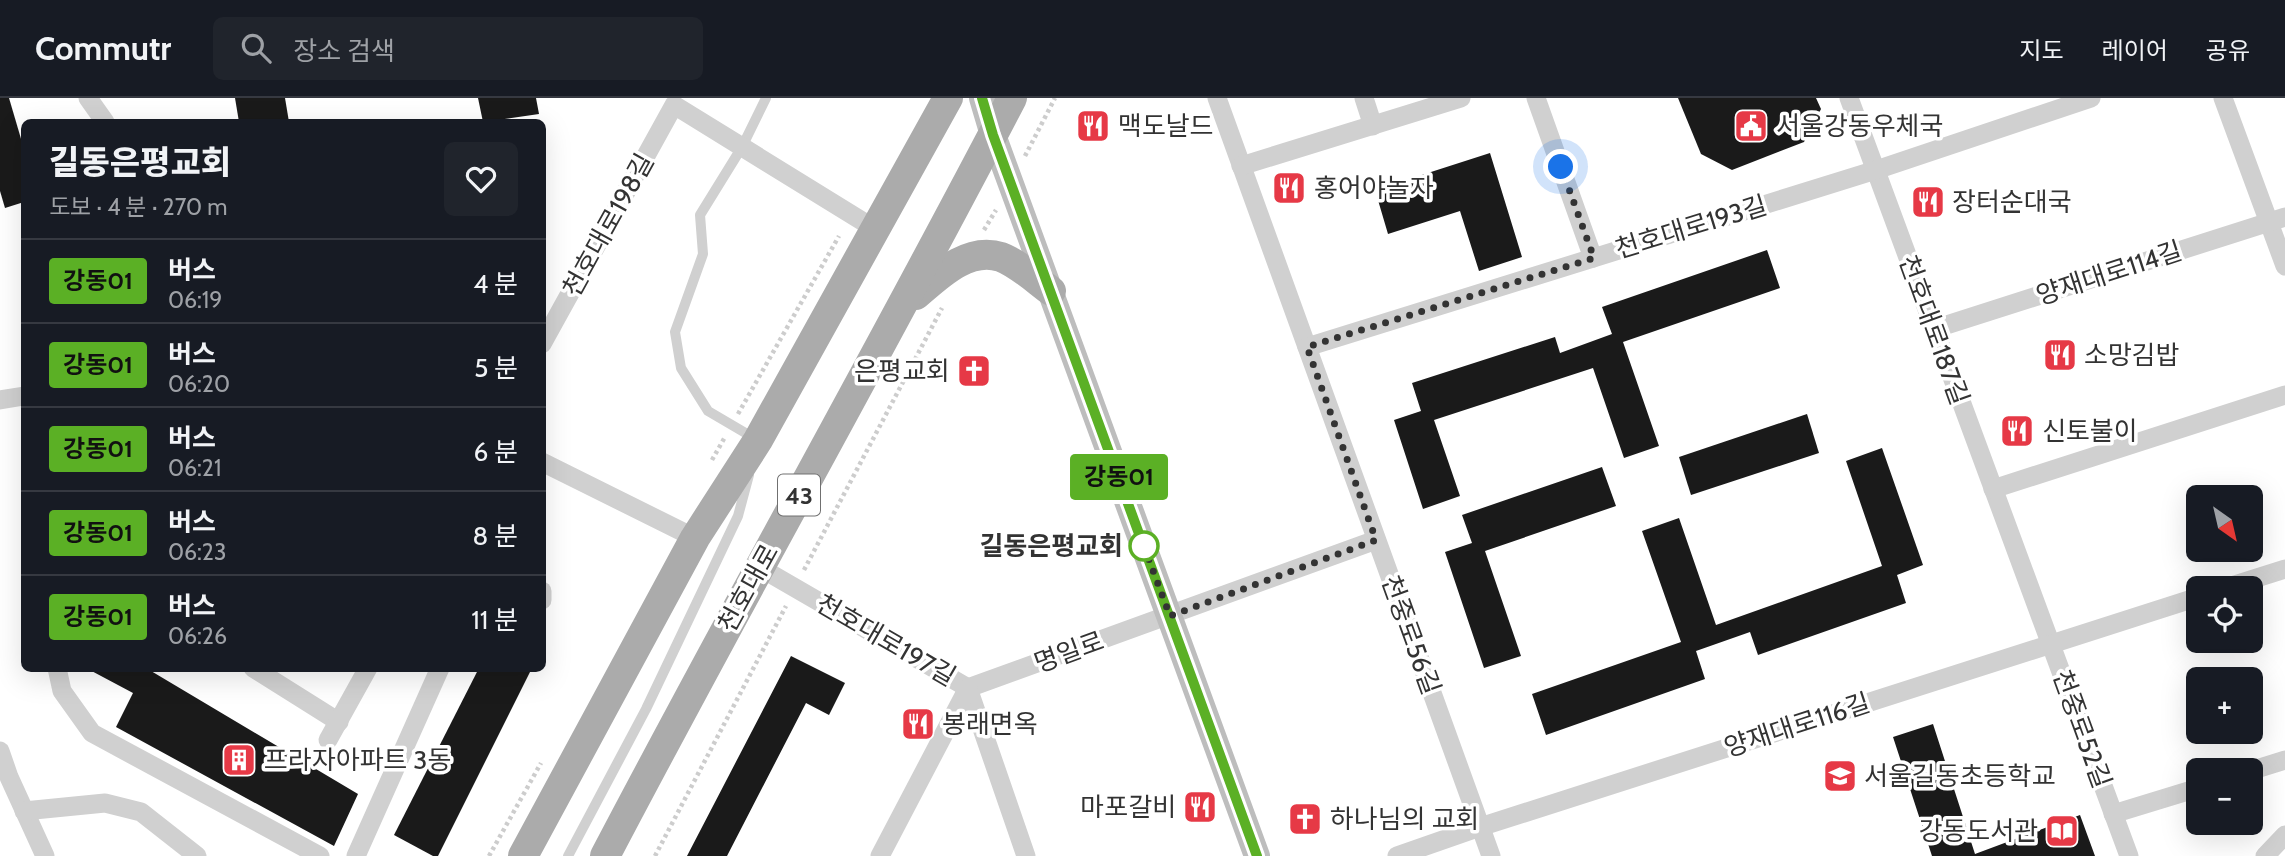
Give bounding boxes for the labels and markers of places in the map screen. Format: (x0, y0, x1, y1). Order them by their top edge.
restaurant icon: 맥도날드 (1074, 107, 1112, 145)
public building icon: 서울강동우체국 (1732, 107, 1770, 145)
place label: 맥도날드 (1118, 110, 1214, 142)
place label: 서울강동우체국 (1776, 110, 1943, 142)
restaurant icon: 홍어야놀자 (1270, 169, 1308, 207)
place label: 홍어야놀자 (1314, 172, 1434, 204)
restaurant icon: 장터순대국 (1909, 183, 1947, 221)
place label: 장터순대국 (1952, 186, 2072, 218)
restaurant icon: 소망김밥 (2041, 336, 2079, 374)
place label: 소망김밥 (2084, 339, 2180, 371)
church icon: 은평교회 (955, 352, 993, 390)
place label: 은평교회 (854, 355, 950, 387)
restaurant icon: 신토불이 (1998, 412, 2036, 450)
place label: 신토불이 (2042, 415, 2138, 447)
place label: 길동은평교회 (979, 530, 1123, 562)
marker: 길동은평교회 (1129, 531, 1159, 561)
restaurant icon: 봉래면옥 (899, 705, 937, 743)
place label: 봉래면옥 (942, 708, 1038, 740)
building icon: 프라자아파트 3동 (220, 741, 258, 779)
place label: 프라자아파트 3동 (264, 744, 451, 776)
school or university icon: 서울길동초등학교 (1821, 757, 1859, 795)
place label: 서울길동초등학교 (1864, 760, 2055, 792)
restaurant icon: 마포갈비 (1181, 788, 1219, 826)
place label: 마포갈비 (1080, 791, 1176, 823)
church icon: 하나님의 교회 (1286, 800, 1324, 838)
place label: 하나님의 교회 (1330, 803, 1479, 835)
library icon: 강동도서관 (2043, 812, 2081, 850)
place label: 강동도서관 (1918, 815, 2038, 847)

